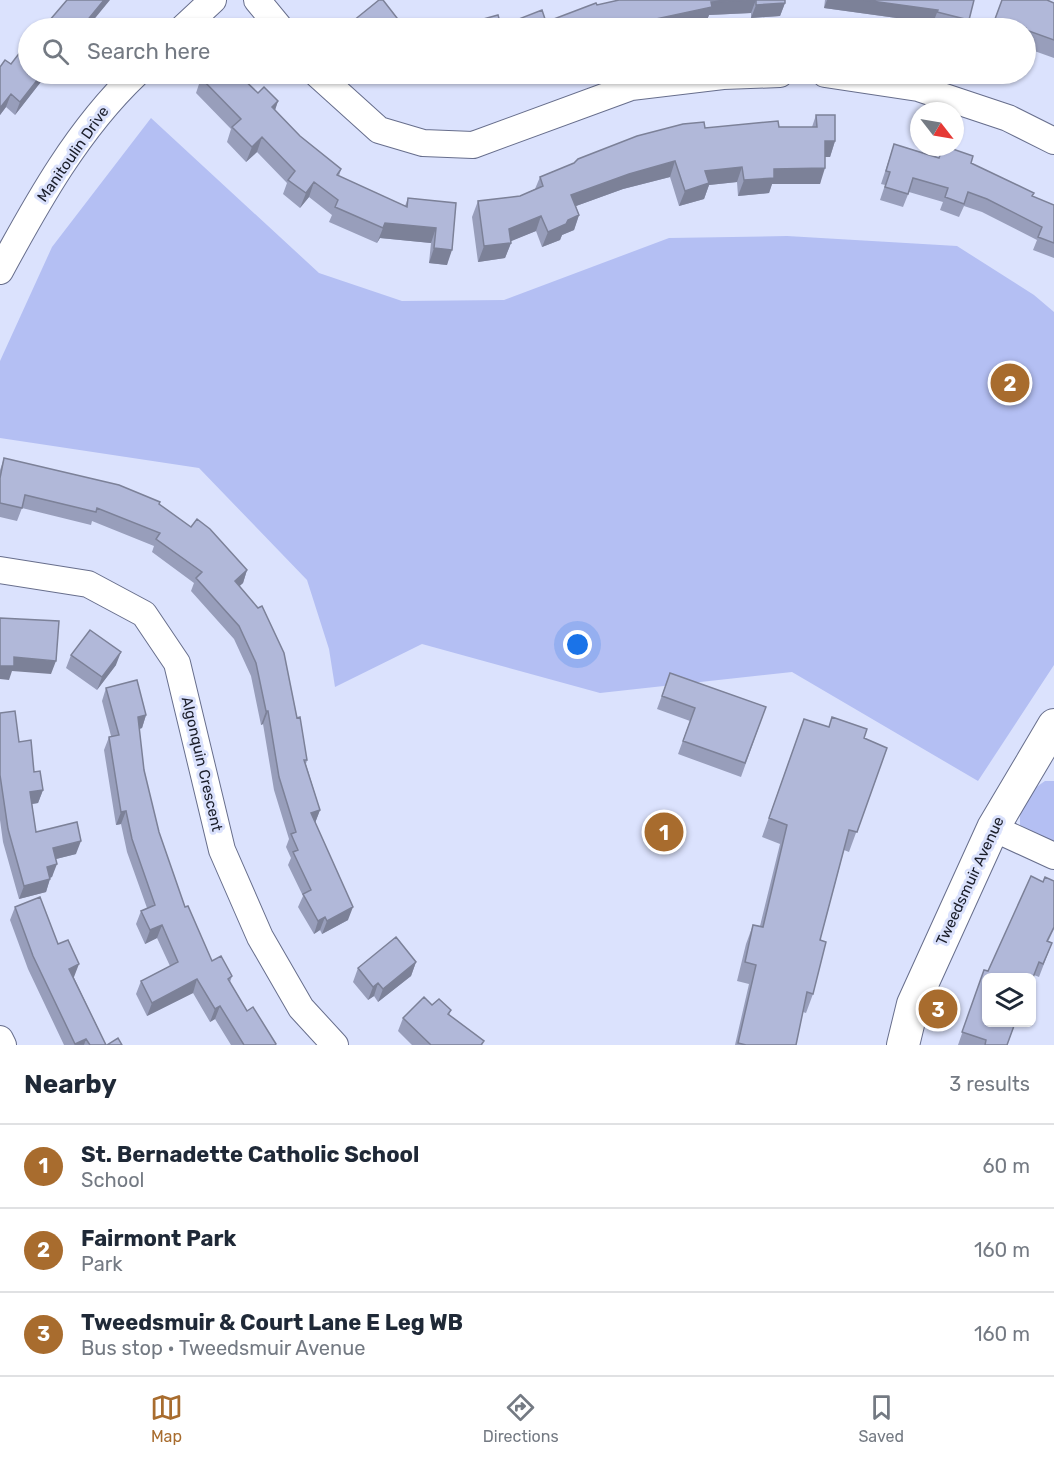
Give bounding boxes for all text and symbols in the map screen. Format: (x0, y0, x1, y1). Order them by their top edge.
search box (18, 18, 1036, 84)
icon: search (39, 35, 72, 68)
text: Search here (87, 38, 210, 65)
north arrow (910, 102, 964, 156)
street label: Manitoulin Drive (33, 103, 113, 205)
pin: 2 (990, 360, 1030, 406)
your location (563, 630, 592, 659)
street label: Algonquin Crescent (178, 695, 226, 833)
pin: 1 (644, 810, 684, 854)
street label: Tweedsmuir Avenue (932, 814, 1008, 948)
map controls (982, 973, 1036, 1027)
button: layers (982, 973, 1036, 1027)
pin: 3 (918, 986, 958, 1032)
text: Nearby (24, 1069, 117, 1100)
text: 3 results (949, 1072, 1030, 1096)
text: St. Bernadette Catholic School (81, 1141, 419, 1168)
text: 1 (39, 1154, 48, 1178)
text: 60 m (983, 1154, 1030, 1178)
text: School (81, 1168, 144, 1192)
text: Fairmont Park (81, 1225, 236, 1252)
text: 2 (37, 1238, 50, 1262)
text: 160 m (974, 1238, 1030, 1262)
text: Park (81, 1252, 123, 1276)
text: Tweedsmuir & Court Lane E Leg WB (81, 1309, 463, 1336)
text: 3 (37, 1322, 50, 1346)
text: 160 m (974, 1322, 1030, 1346)
text: Bus stop · Tweedsmuir Avenue (81, 1336, 365, 1360)
tab: Map (150, 1391, 183, 1446)
tab: Directions (483, 1391, 559, 1446)
tab: Saved (858, 1391, 904, 1446)

